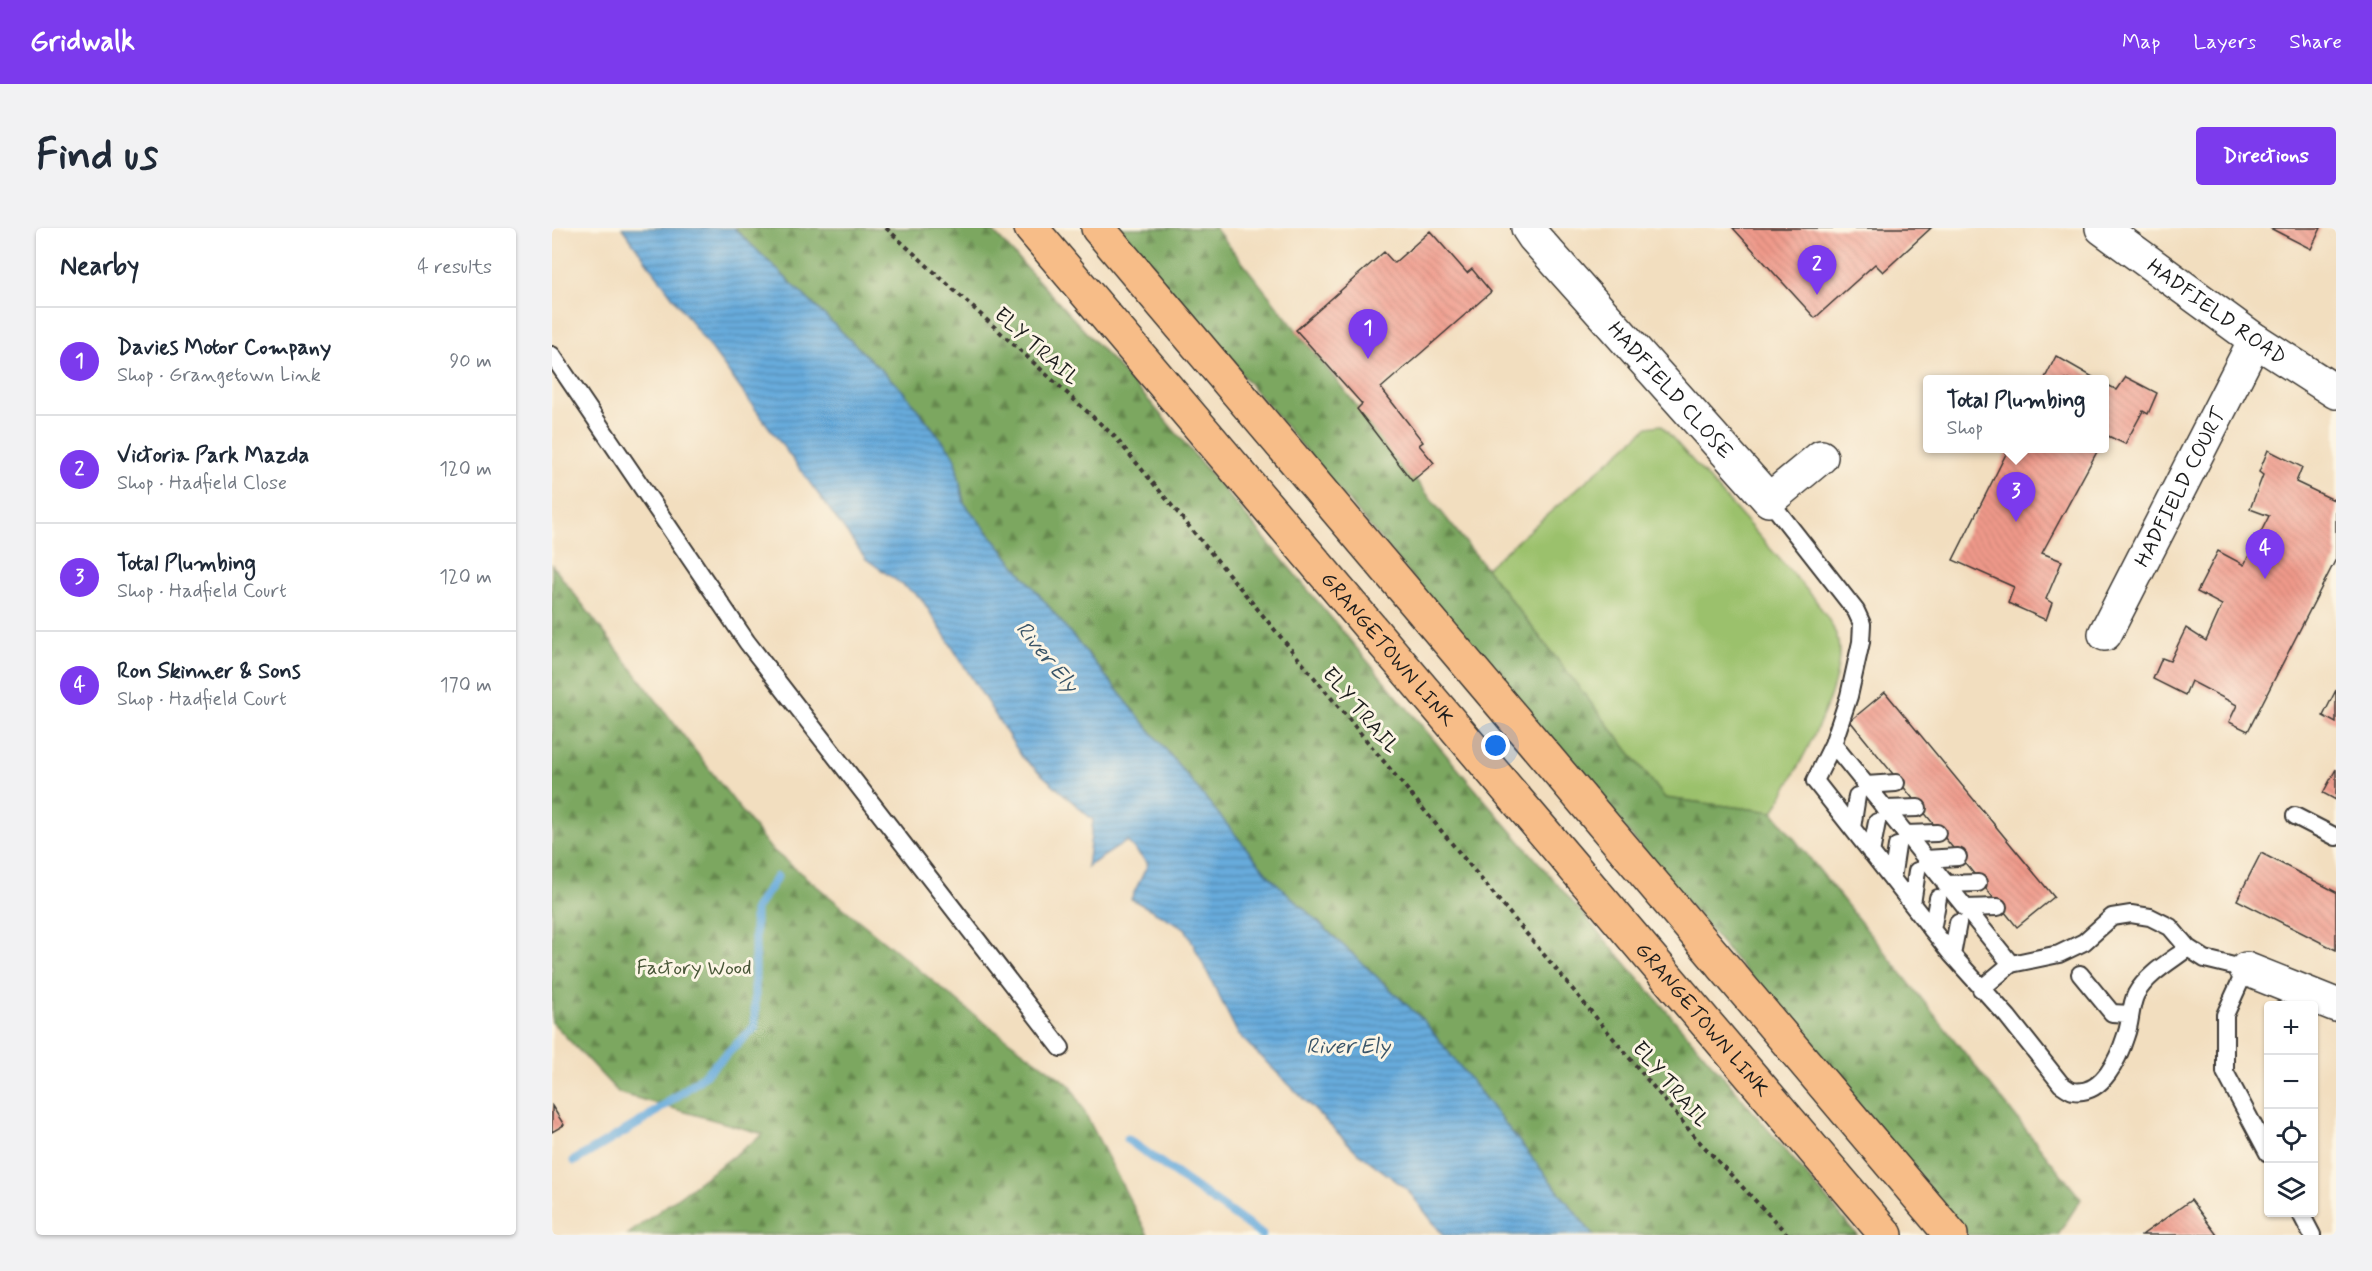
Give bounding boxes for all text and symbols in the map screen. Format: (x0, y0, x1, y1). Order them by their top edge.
text: Gridwalk (30, 24, 135, 61)
text: Map (2122, 28, 2160, 56)
text: Layers (2193, 28, 2256, 56)
text: Share (2289, 28, 2342, 56)
button: Directions (2196, 127, 2336, 185)
text: Find us (36, 129, 158, 184)
pin: 2 (1798, 245, 1836, 295)
text: Nearby (60, 250, 139, 284)
street label: HADFIELD ROAD (2141, 253, 2291, 372)
text: 4 results (417, 254, 492, 281)
street label: ELY TRAIL (988, 301, 1085, 392)
pin: 1 (1348, 310, 1388, 359)
street label: HADFIELD CLOSE (1601, 316, 1739, 465)
text: Davies Motor Company (117, 334, 331, 362)
text: 1 (75, 348, 84, 375)
text: 90 m (449, 348, 492, 375)
text: Shop · Grangetown Link (117, 362, 321, 389)
popup (1923, 375, 2109, 453)
text: Total Plumbing (1947, 387, 2085, 415)
street label: HADFIELD COURT (2128, 402, 2234, 572)
text: Shop (1947, 415, 1983, 442)
text: Victoria Park Mazda (117, 442, 309, 470)
text: 2 (75, 456, 84, 483)
text: 120 m (439, 456, 492, 483)
text: Shop · Hadfield Close (117, 470, 287, 497)
pin: 3 (1996, 472, 2036, 522)
pin: 4 (2246, 530, 2284, 579)
text: Total Plumbing (117, 550, 256, 578)
text: 3 (75, 564, 84, 591)
text: 120 m (439, 564, 492, 591)
street label: GRANGETOWN LINK (1314, 566, 1461, 733)
text: Shop · Hadfield Court (117, 578, 287, 605)
water label: River Ely (1009, 616, 1085, 700)
text: Ron Skinner & Sons (117, 658, 301, 686)
street label: ELY TRAIL (1316, 661, 1405, 760)
text: 4 (74, 672, 85, 699)
text: 170 m (440, 672, 492, 699)
text: Shop · Hadfield Court (117, 686, 287, 713)
your location (1481, 731, 1510, 760)
street label: GRANGETOWN LINK (1628, 937, 1776, 1103)
park label: Factory Wood (636, 954, 752, 982)
map controls (2264, 1001, 2318, 1217)
button: + (2264, 1001, 2318, 1055)
water label: River Ely (1306, 1033, 1392, 1061)
street label: ELY TRAIL (1626, 1035, 1715, 1134)
button: − (2264, 1055, 2318, 1109)
button: locate (2264, 1109, 2318, 1163)
button: layers (2264, 1163, 2318, 1217)

